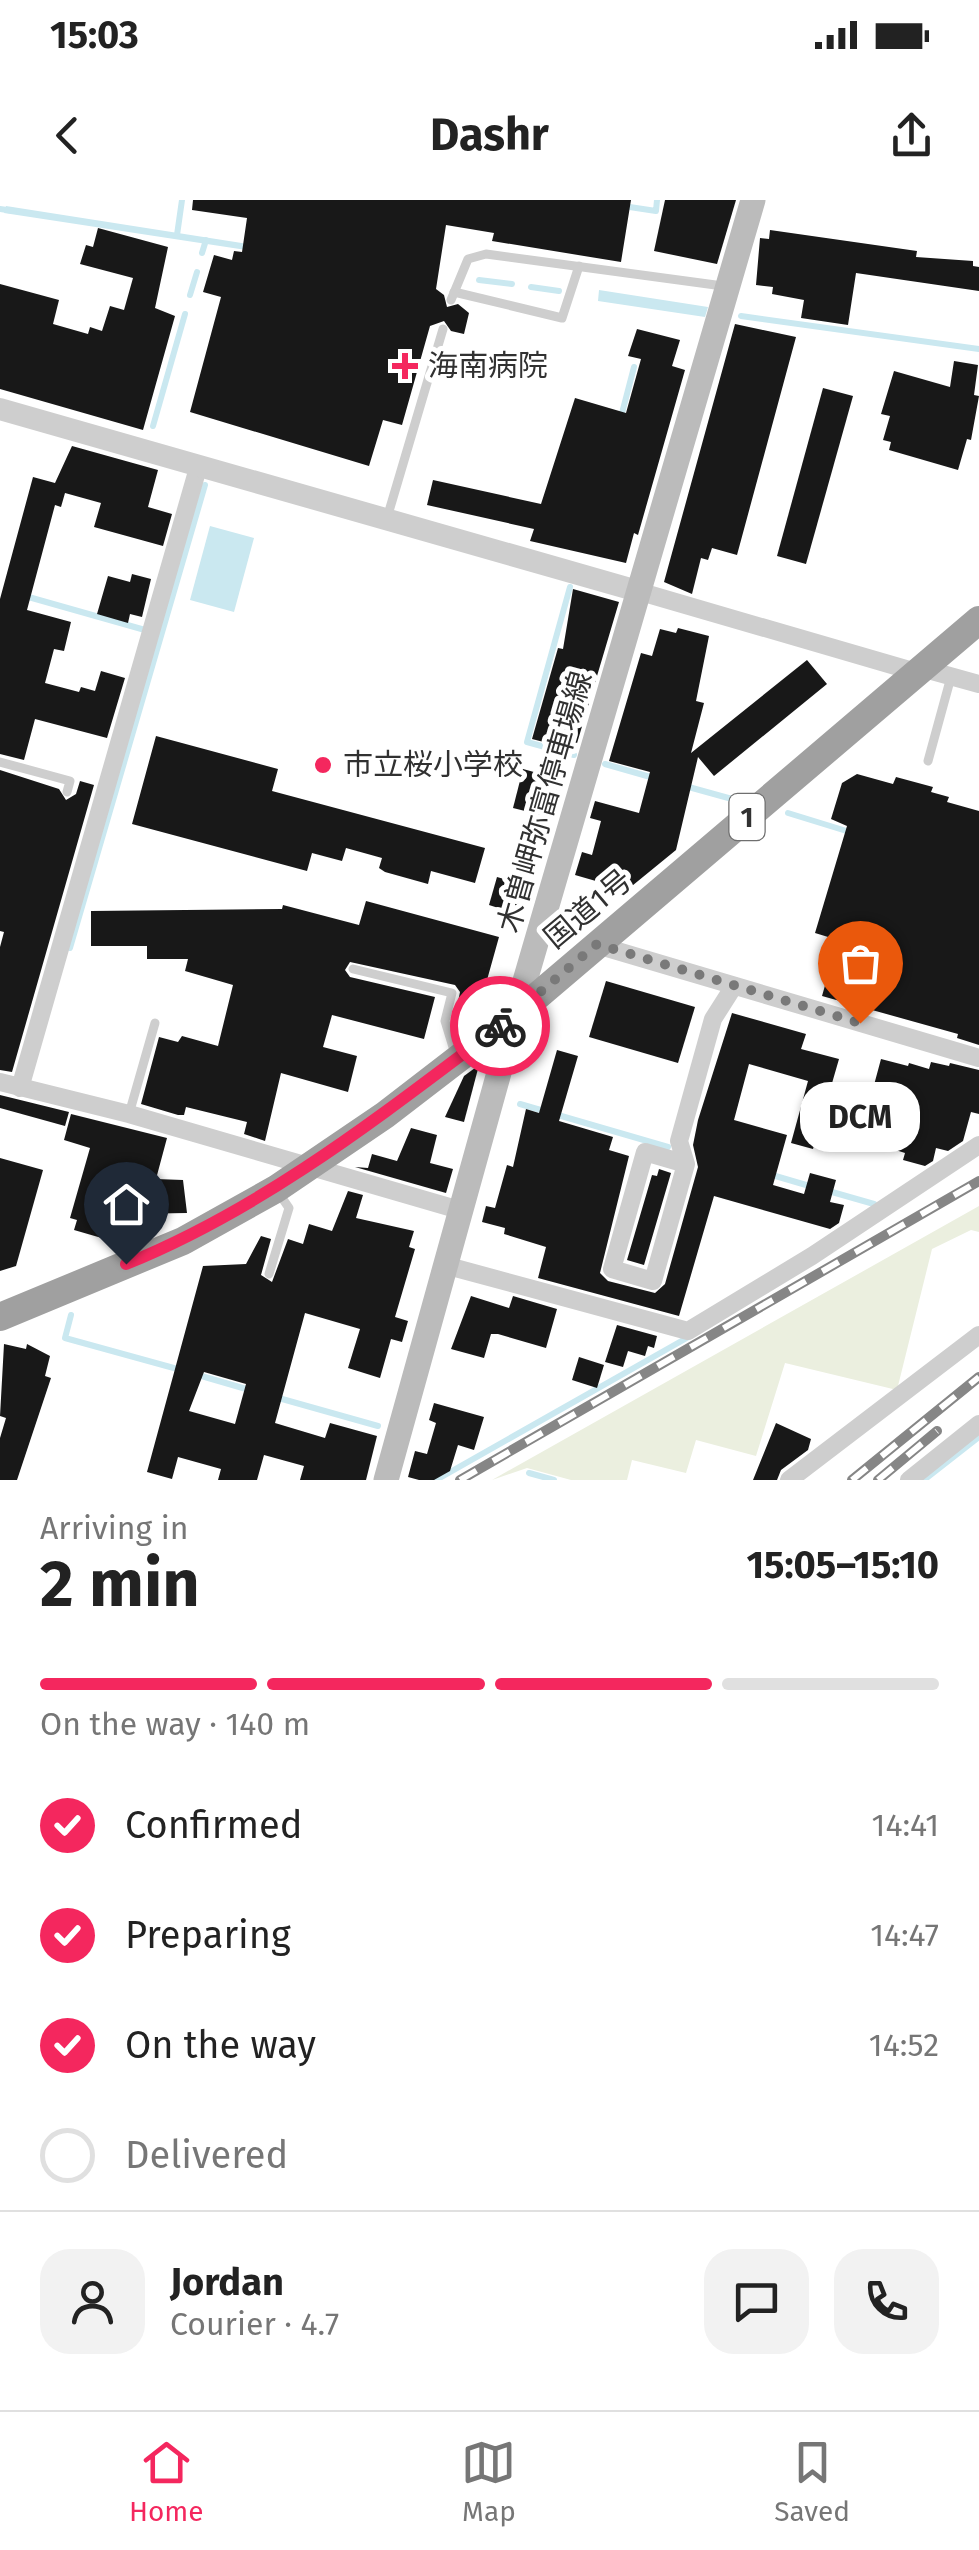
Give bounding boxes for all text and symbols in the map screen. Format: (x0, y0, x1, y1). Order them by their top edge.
text: 15:03 (50, 12, 139, 58)
icon: back (40, 108, 95, 163)
text: Dashr (430, 108, 549, 162)
icon: share (884, 108, 939, 163)
place label: 海南病院 (428, 348, 548, 384)
marker: 海南病院 (392, 353, 418, 379)
street label: 木曽岬弥富停車場線 (490, 667, 600, 937)
place label: 市立桜小学校 (343, 747, 523, 783)
marker: 市立桜小学校 (312, 754, 334, 776)
road number: 1 (730, 794, 764, 840)
street label: 国道1号 (537, 862, 639, 956)
pin (818, 921, 903, 1024)
icon: bag (833, 936, 888, 991)
courier (450, 976, 550, 1076)
icon: bike (473, 999, 528, 1054)
callout: DCM (800, 1083, 920, 1153)
text: DCM (828, 1098, 892, 1136)
pin (84, 1162, 169, 1265)
icon: home (99, 1177, 154, 1232)
text: Arriving in (40, 1509, 188, 1547)
text: 15:05–15:10 (746, 1542, 939, 1588)
text: 2 min (40, 1545, 200, 1623)
text: On the way · 140 m (40, 1705, 310, 1743)
icon: check (40, 1798, 95, 1853)
text: Confirmed (125, 1802, 303, 1848)
text: 14:41 (872, 1806, 939, 1844)
icon: check (40, 1908, 95, 1963)
text: Preparing (125, 1912, 291, 1958)
text: 14:47 (870, 1916, 939, 1954)
icon: check (40, 2018, 95, 2073)
text: On the way (125, 2022, 316, 2068)
text: 14:52 (869, 2026, 939, 2064)
text: Delivered (125, 2132, 288, 2178)
button: person (40, 2249, 145, 2354)
button: chat (704, 2249, 809, 2354)
button: phone (834, 2249, 939, 2354)
text: Jordan (170, 2259, 284, 2305)
text: Courier · 4.7 (170, 2305, 339, 2343)
tab: Home (129, 2435, 204, 2528)
tab: Map (461, 2435, 516, 2528)
tab: Saved (774, 2435, 850, 2528)

